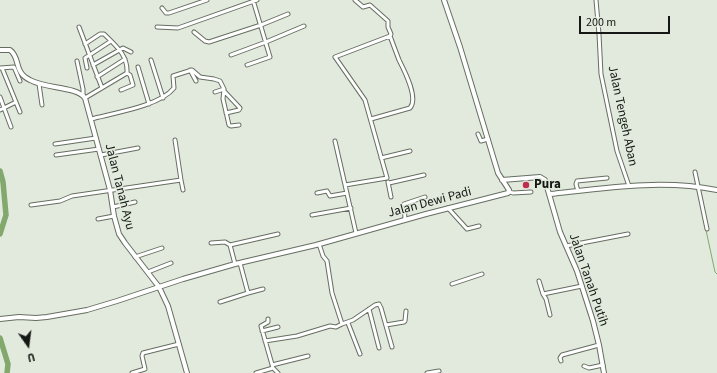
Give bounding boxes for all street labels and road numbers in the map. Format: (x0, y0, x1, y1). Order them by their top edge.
street label: Jalan Tengeh Aban (604, 64, 640, 168)
street label: Jalan Tanah Ayu (101, 142, 137, 232)
street label: Jalan Dewi Padi (387, 184, 473, 222)
street label: Jalan Tanah Putih (565, 231, 611, 329)

